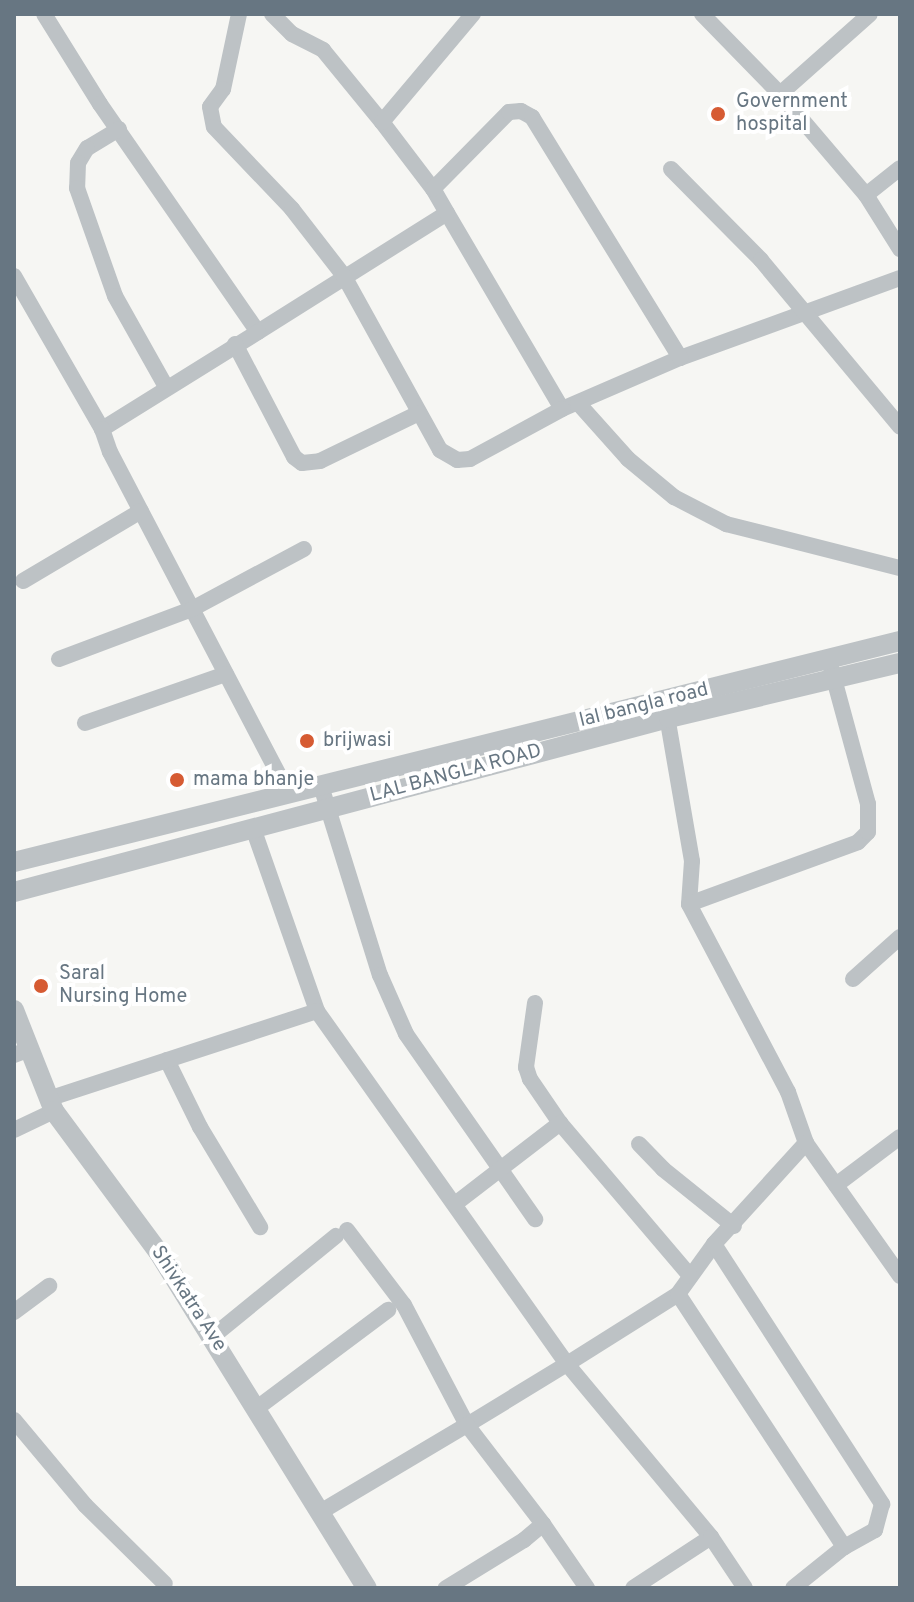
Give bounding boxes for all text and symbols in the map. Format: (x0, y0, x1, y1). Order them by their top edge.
place label: Government hospital (736, 90, 848, 137)
marker: Government hospital (707, 103, 729, 125)
street label: lal bangla road (577, 678, 711, 734)
place label: brijwasi (323, 729, 392, 753)
marker: brijwasi (298, 732, 316, 750)
street label: LAL BANGLA ROAD (367, 739, 545, 809)
place label: mama bhanje (193, 768, 314, 792)
marker: mama bhanje (168, 771, 186, 789)
place label: Saral Nursing Home (59, 962, 187, 1009)
marker: Saral Nursing Home (30, 975, 52, 997)
street label: Shivkatra Ave (145, 1241, 231, 1357)

